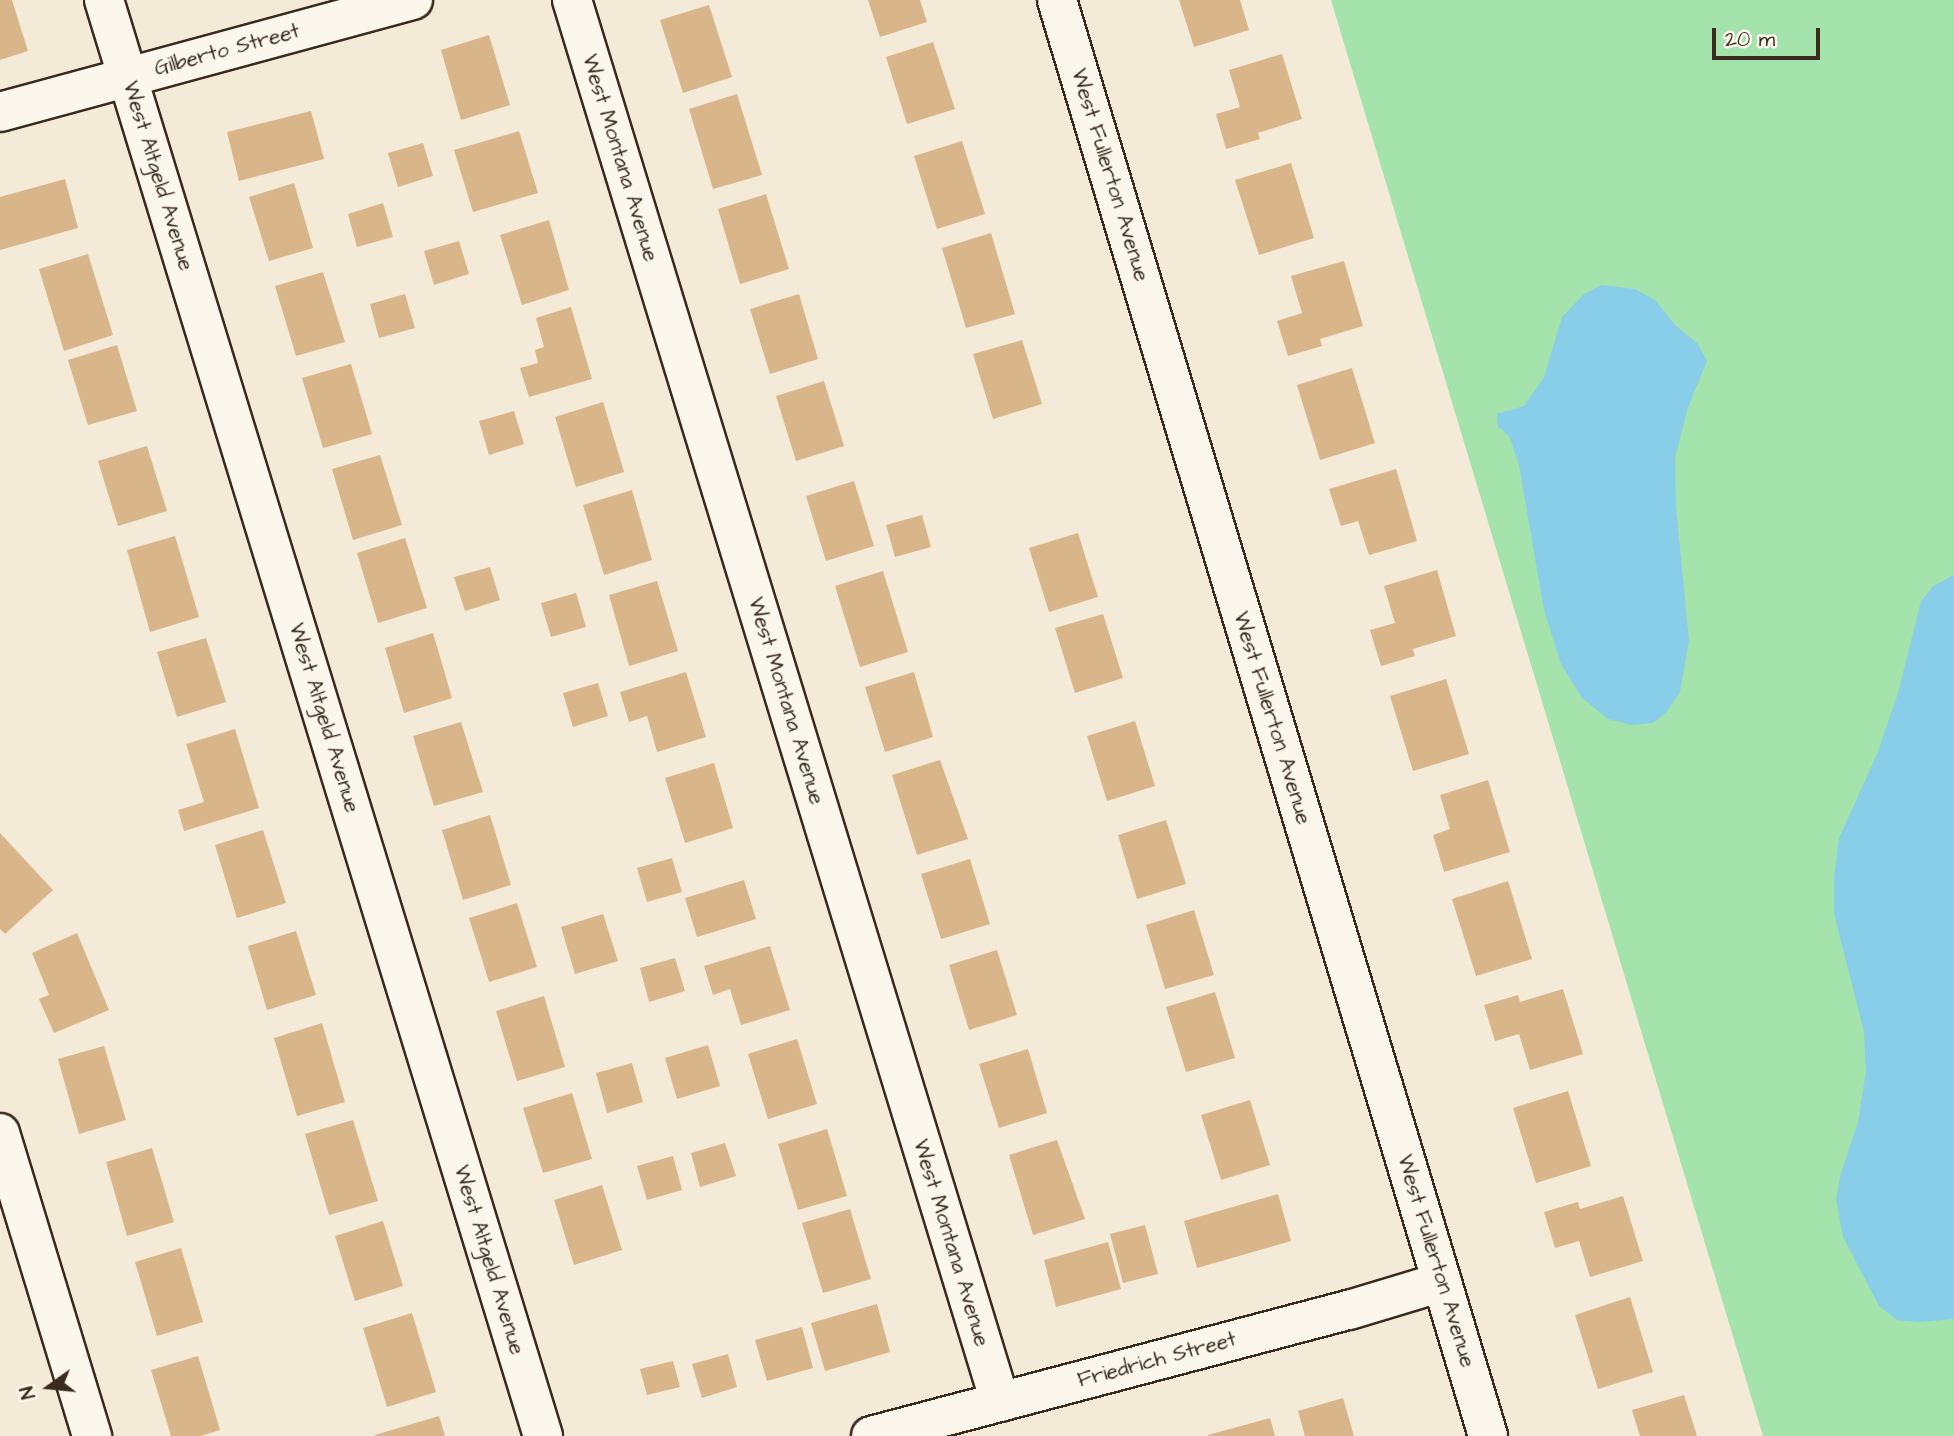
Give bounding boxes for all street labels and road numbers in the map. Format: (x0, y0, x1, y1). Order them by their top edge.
street label: Gilberto Street (152, 19, 302, 81)
street label: West Montana Avenue (576, 51, 664, 265)
street label: West Fullerton Avenue (1066, 66, 1154, 284)
street label: West Altgeld Avenue (117, 78, 199, 274)
street label: West Montana Avenue (742, 594, 830, 808)
street label: West Fullerton Avenue (1228, 609, 1316, 827)
street label: West Altgeld Avenue (283, 620, 365, 816)
street label: West Montana Avenue (907, 1136, 995, 1350)
street label: West Fullerton Avenue (1392, 1152, 1480, 1370)
street label: West Altgeld Avenue (448, 1162, 530, 1358)
street label: Friedrich Street (1075, 1327, 1239, 1393)

